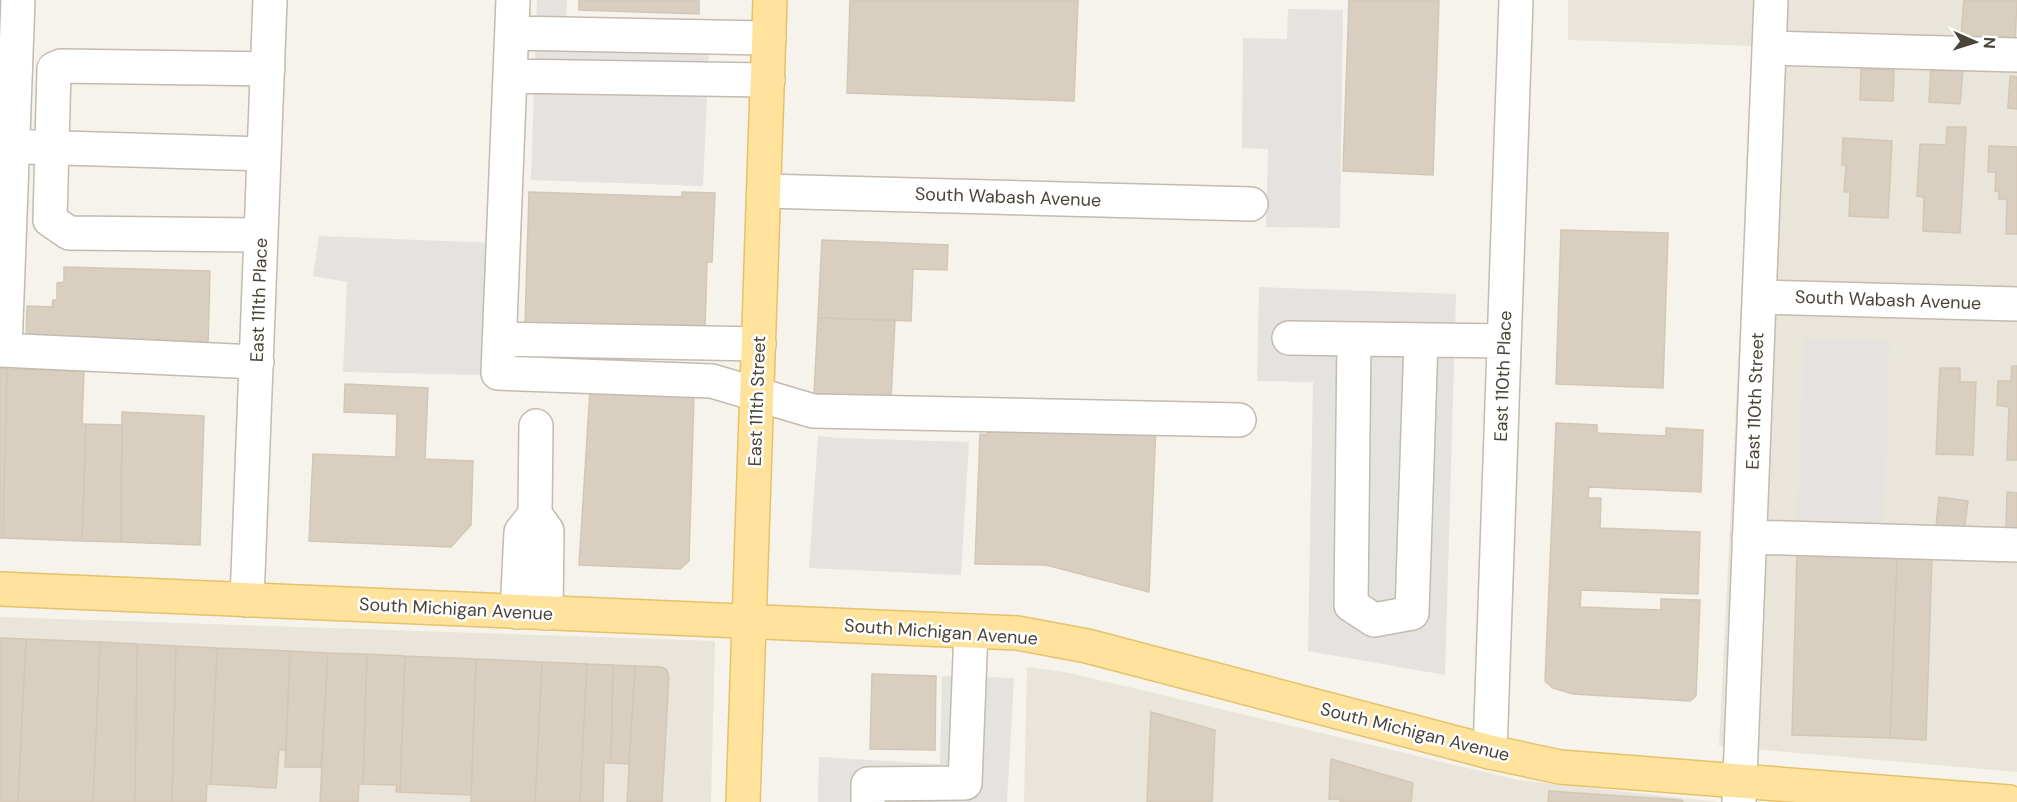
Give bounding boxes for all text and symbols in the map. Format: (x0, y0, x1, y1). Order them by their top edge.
north arrow (1945, 12, 2005, 72)
text: N (1979, 36, 2000, 49)
street label: South Wabash Avenue (914, 182, 1102, 212)
street label: East 111th Place (245, 237, 273, 363)
street label: South Wabash Avenue (1794, 285, 1982, 315)
street label: East 110th Place (1489, 310, 1517, 442)
street label: East 110th Street (1741, 332, 1769, 470)
street label: East 111th Street (743, 335, 771, 467)
street label: South Michigan Avenue (358, 592, 554, 626)
street label: South Michigan Avenue (843, 613, 1039, 651)
street label: South Michigan Avenue (1318, 697, 1512, 767)

